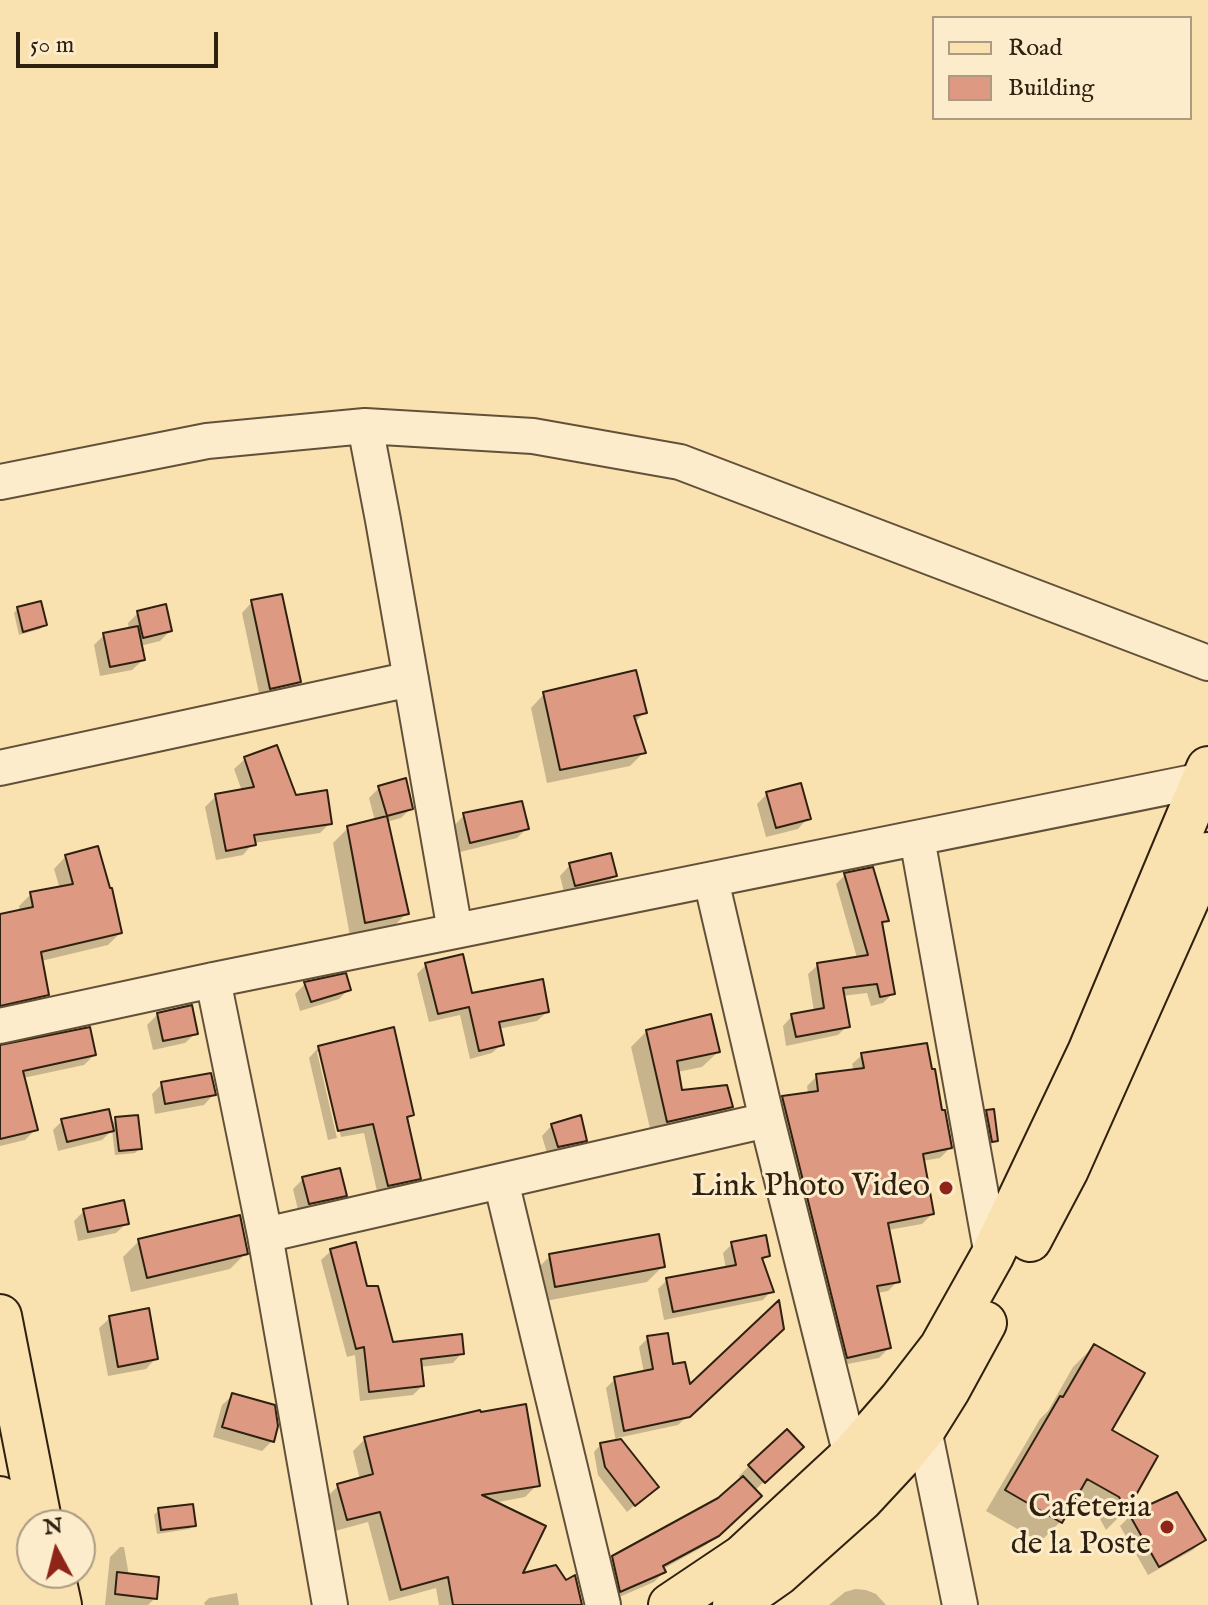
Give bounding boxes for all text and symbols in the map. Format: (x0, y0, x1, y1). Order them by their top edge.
scale bar (20, 16, 222, 66)
legend (932, 16, 1192, 120)
text: 50 m (30, 30, 74, 61)
text: Road (1008, 33, 1062, 64)
text: Building (1008, 73, 1094, 104)
place label: Link Photo Video (691, 1169, 930, 1207)
marker: Link Photo Video (937, 1179, 955, 1197)
place label: Cafeteria de la Poste (1011, 1490, 1151, 1565)
north arrow (16, 1509, 96, 1589)
text: N (42, 1512, 64, 1542)
marker: Cafeteria de la Poste (1158, 1518, 1176, 1536)

